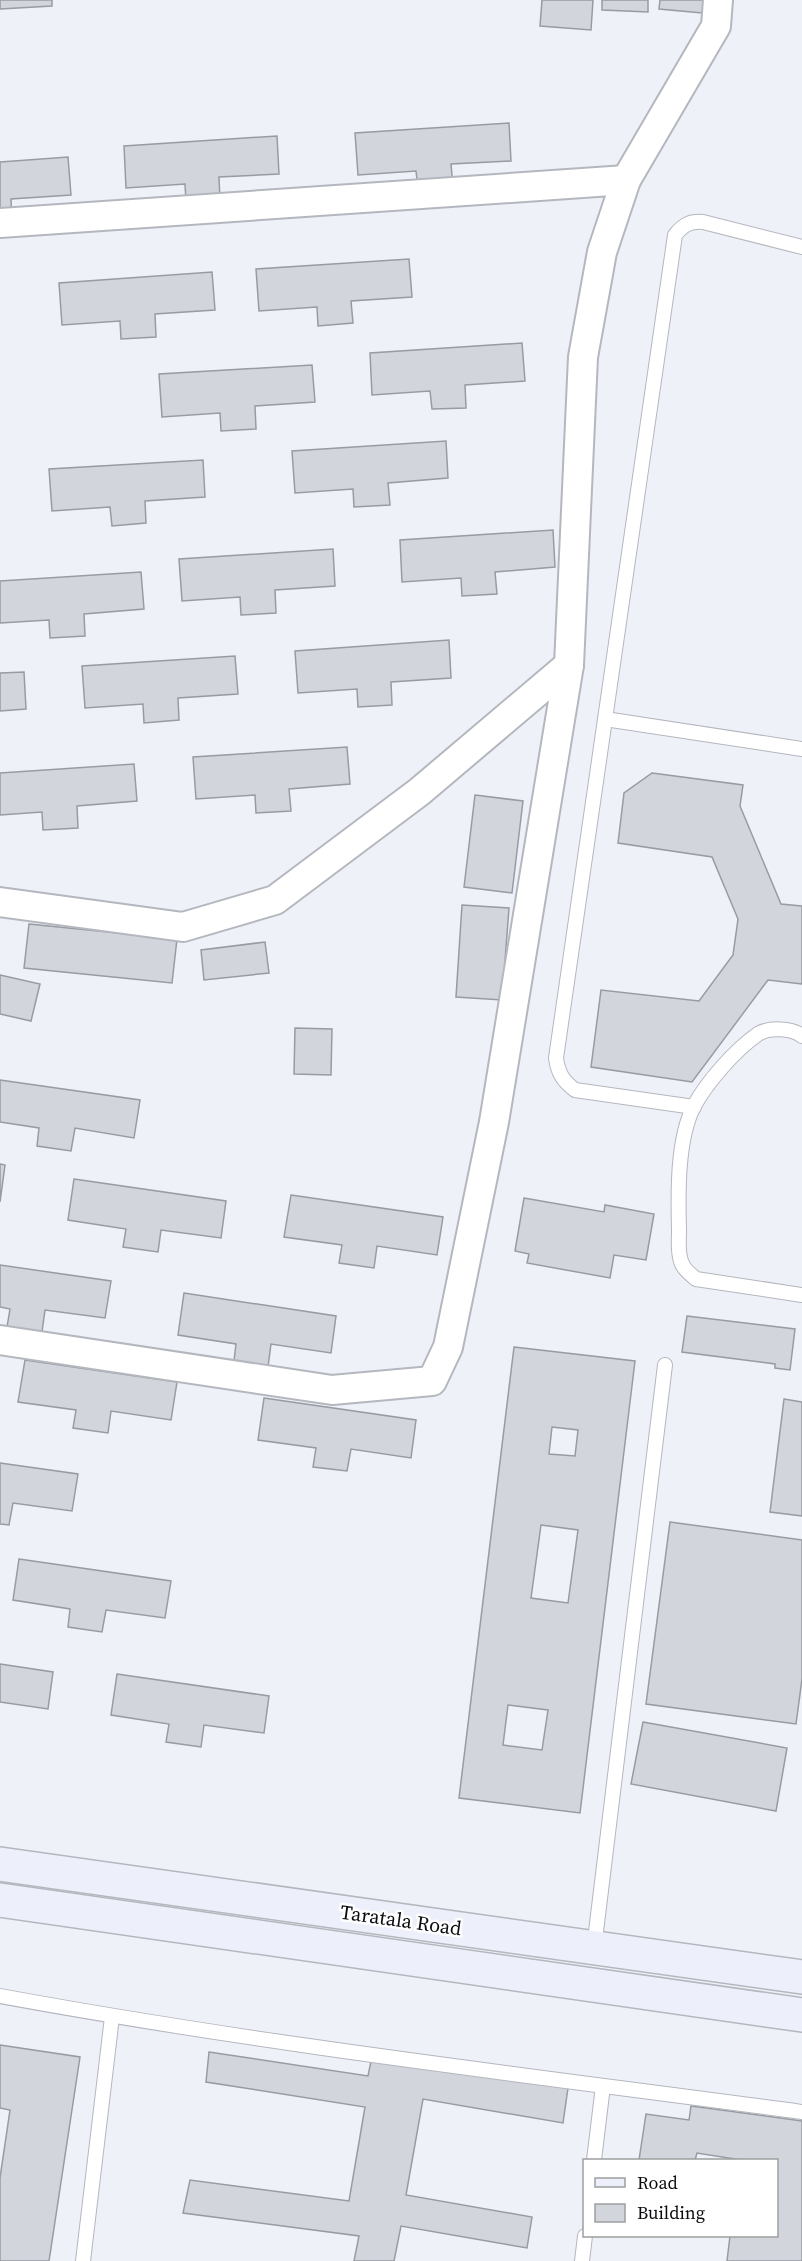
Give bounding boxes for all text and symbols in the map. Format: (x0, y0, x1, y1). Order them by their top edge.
street label: Taratala Road (338, 1898, 464, 1942)
legend (583, 2159, 778, 2237)
text: Road (637, 2170, 678, 2195)
text: Building (637, 2200, 705, 2225)

